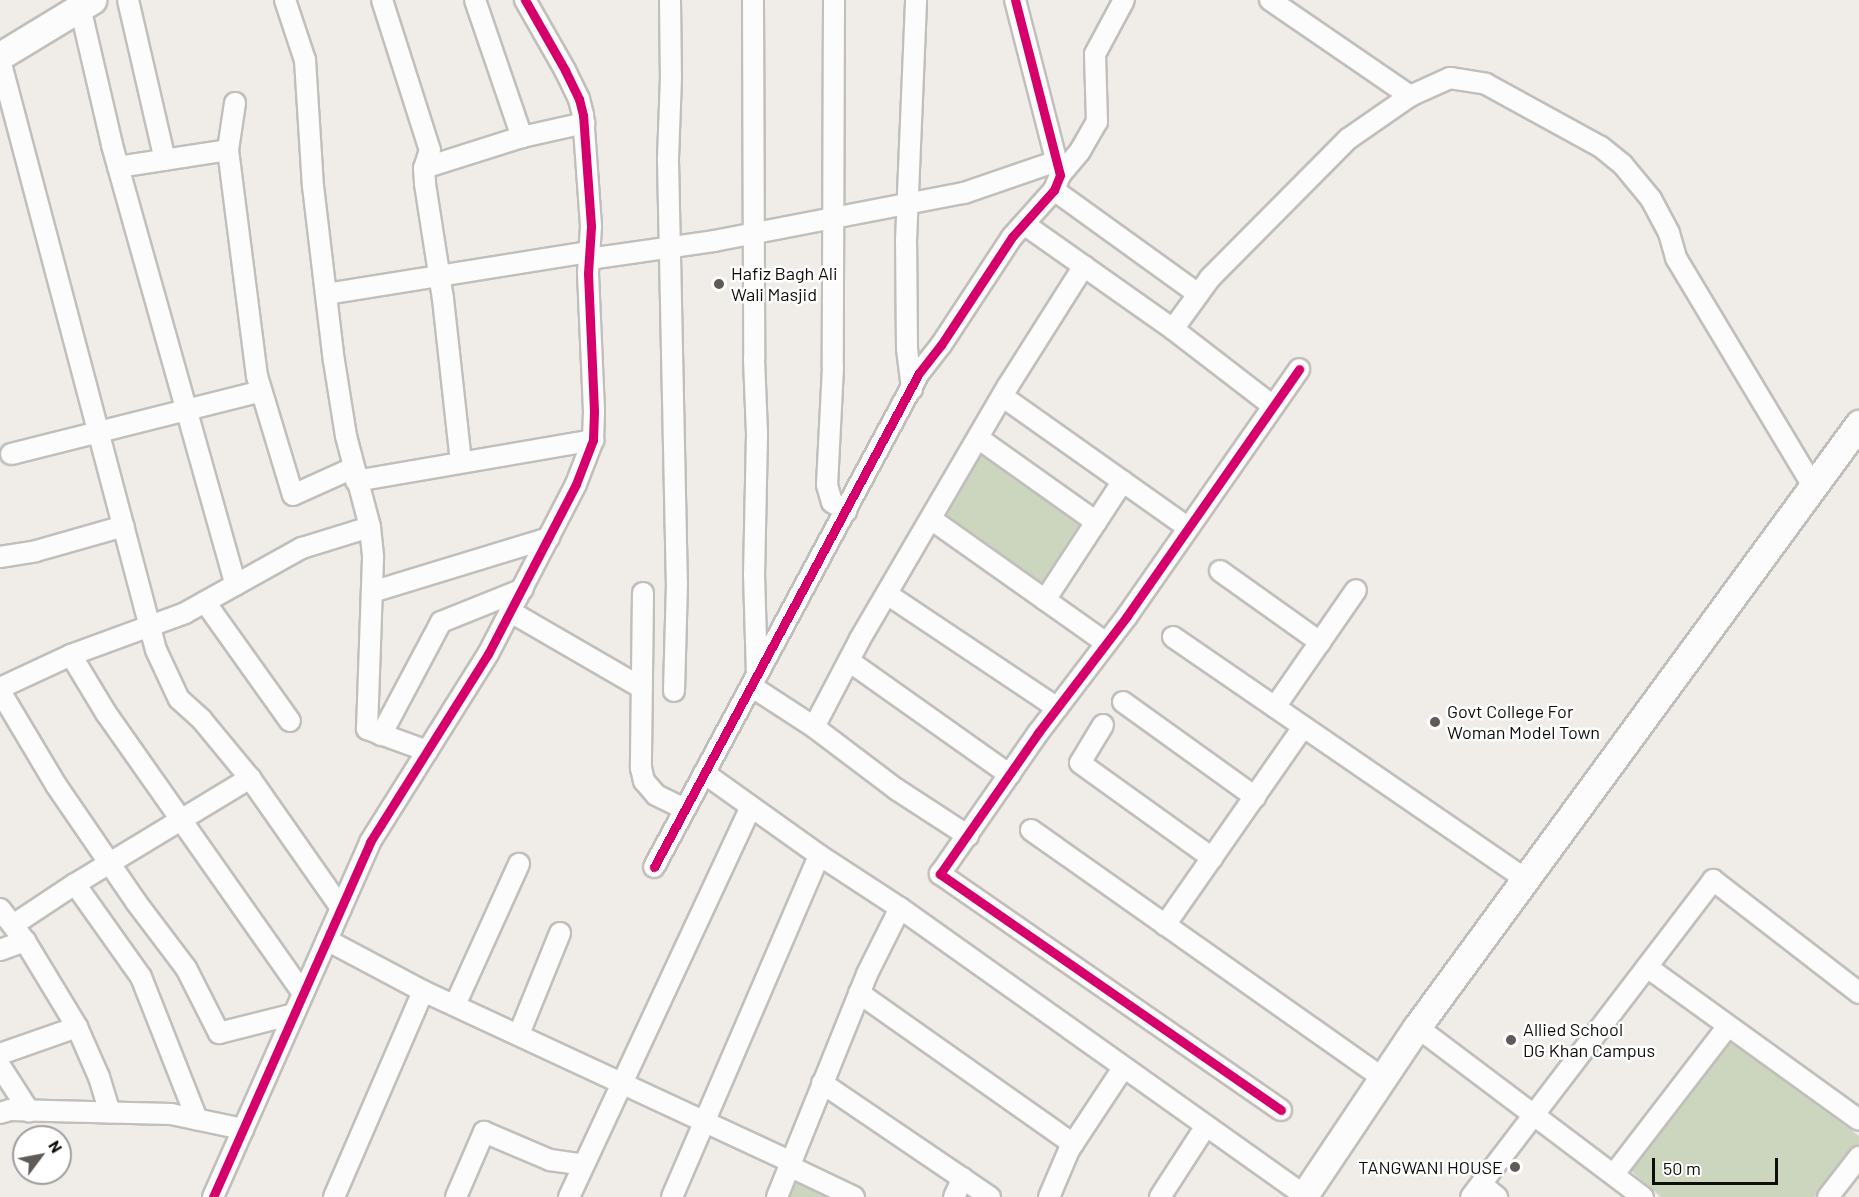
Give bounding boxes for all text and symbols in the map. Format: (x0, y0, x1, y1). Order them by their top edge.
place label: Hafiz Bagh Ali Wali Masjid (731, 263, 838, 306)
marker: Hafiz Bagh Ali Wali Masjid (712, 277, 726, 291)
place label: Govt College For Woman Model Town (1447, 701, 1600, 744)
marker: Govt College For Woman Model Town (1428, 715, 1442, 729)
place label: Allied School DG Khan Campus (1523, 1019, 1655, 1062)
marker: Allied School DG Khan Campus (1504, 1033, 1518, 1047)
north arrow (12, 1125, 72, 1185)
text: N (45, 1137, 67, 1156)
scale bar (1655, 1146, 1781, 1184)
place label: TANGWANI HOUSE (1358, 1156, 1503, 1178)
text: 50 m (1663, 1157, 1701, 1179)
marker: TANGWANI HOUSE (1508, 1160, 1522, 1174)

